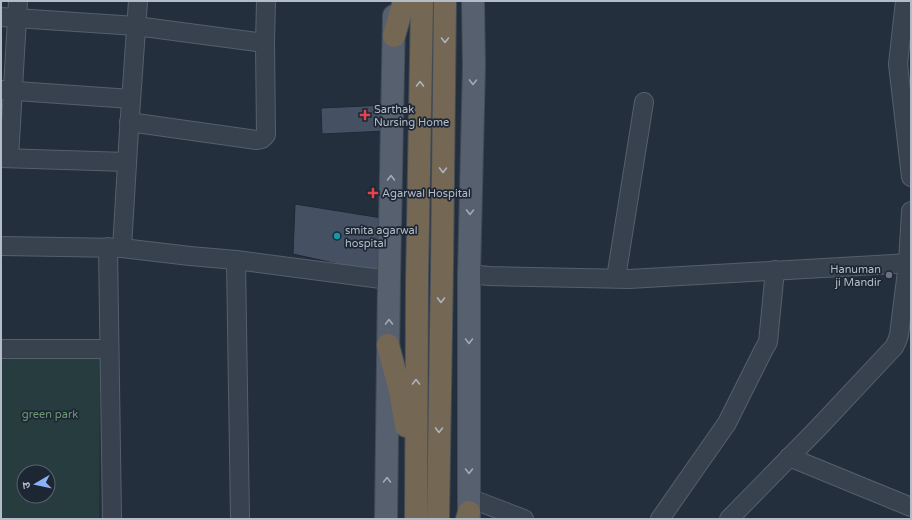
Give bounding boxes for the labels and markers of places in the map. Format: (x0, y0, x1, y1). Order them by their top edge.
place label: Sarthak Nursing Home (374, 103, 449, 129)
marker: Sarthak Nursing Home (359, 109, 371, 121)
marker: Agarwal Hospital (367, 187, 379, 199)
place label: Agarwal Hospital (382, 187, 471, 200)
place label: smita agarwal hospital (345, 224, 417, 250)
marker: smita agarwal hospital (332, 231, 342, 241)
place label: Hanuman ji Mandir (830, 263, 882, 289)
marker: Hanuman ji Mandir (884, 270, 894, 280)

